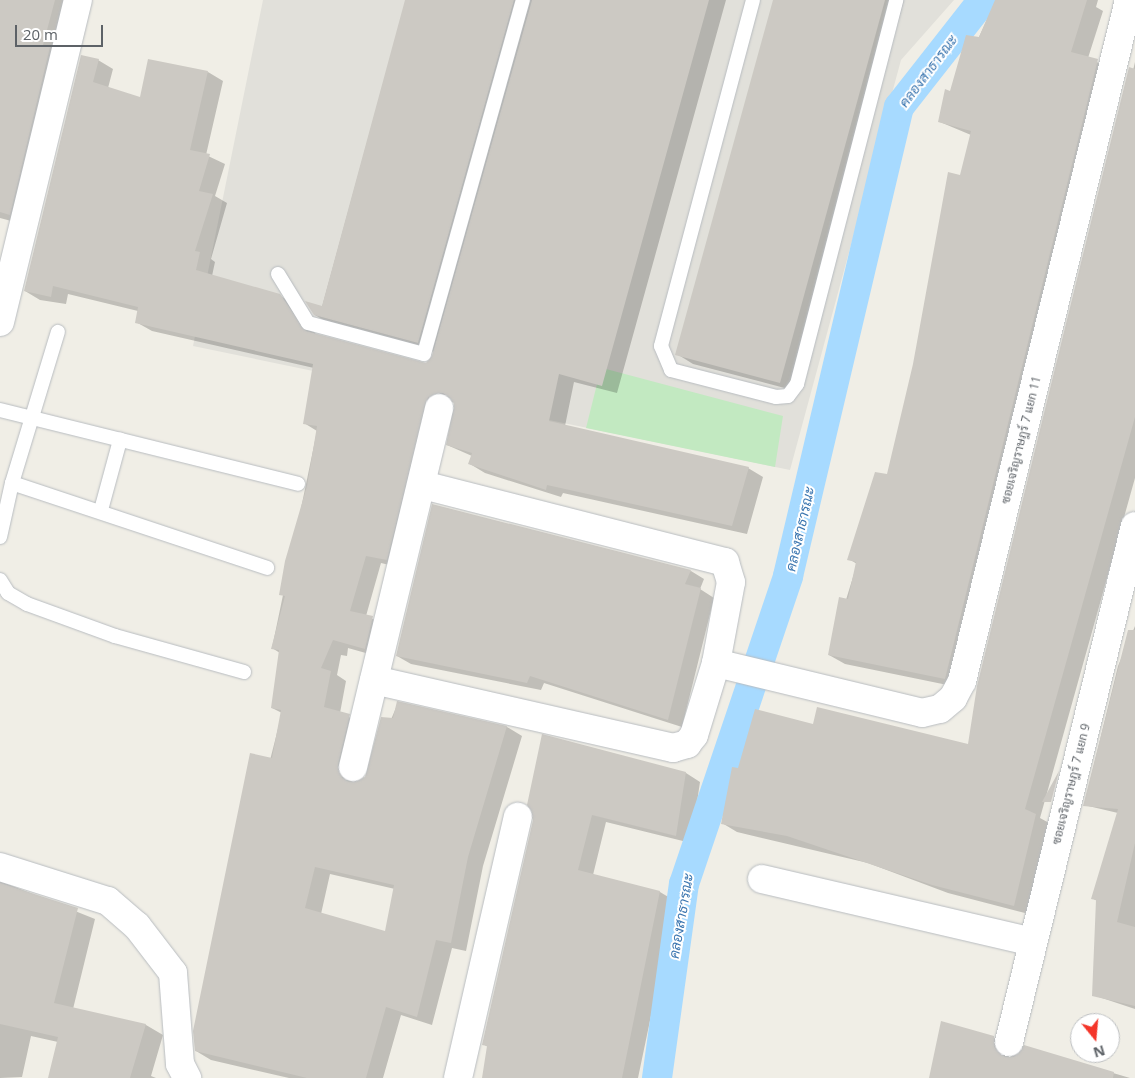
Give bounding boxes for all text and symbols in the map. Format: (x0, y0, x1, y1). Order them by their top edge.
scale bar (18, 15, 105, 47)
text: 20 m (23, 24, 58, 44)
water label: คลองสาธารณะ (895, 31, 961, 111)
street label: ซอยเจริญราษฎร์ 7 แยก 11 (998, 375, 1044, 505)
water label: คลองสาธารณะ (782, 485, 818, 573)
street label: ซอยเจริญราษฎร์ 7 แยก 9 (1049, 722, 1093, 846)
water label: คลองสาธารณะ (665, 872, 697, 960)
north arrow (1070, 1013, 1120, 1063)
text: N (1091, 1041, 1107, 1063)

